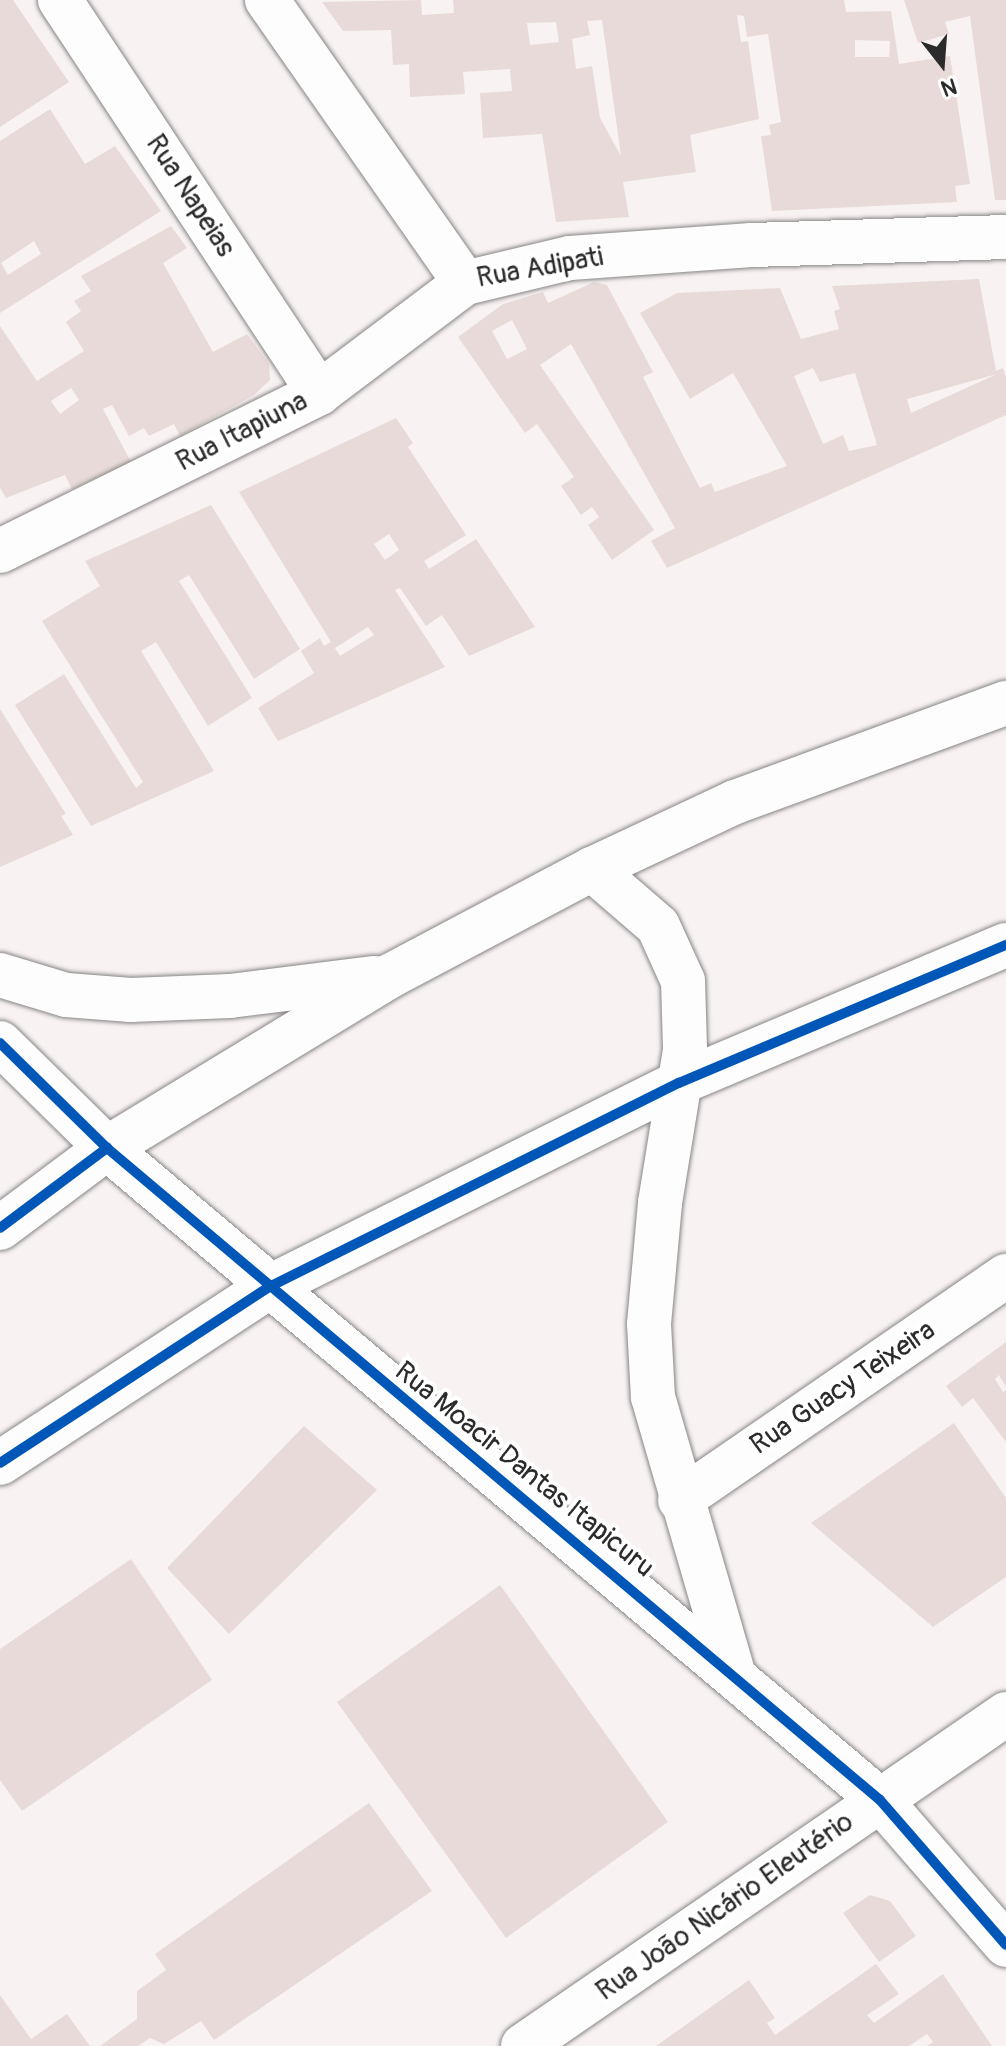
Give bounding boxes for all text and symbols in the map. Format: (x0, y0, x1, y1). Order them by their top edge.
north arrow (902, 24, 982, 104)
text: N (938, 71, 960, 103)
street label: Rua Napeias (138, 129, 242, 263)
street label: Rua Adipati (474, 240, 606, 296)
street label: Rua Itapiuna (171, 385, 313, 479)
street label: Rua Guacy Teixeira (744, 1314, 942, 1462)
street label: Rua Moacir Dantas Itapicuru (388, 1355, 660, 1585)
street label: Rua João Nicário Eleutério (590, 1805, 860, 2009)

